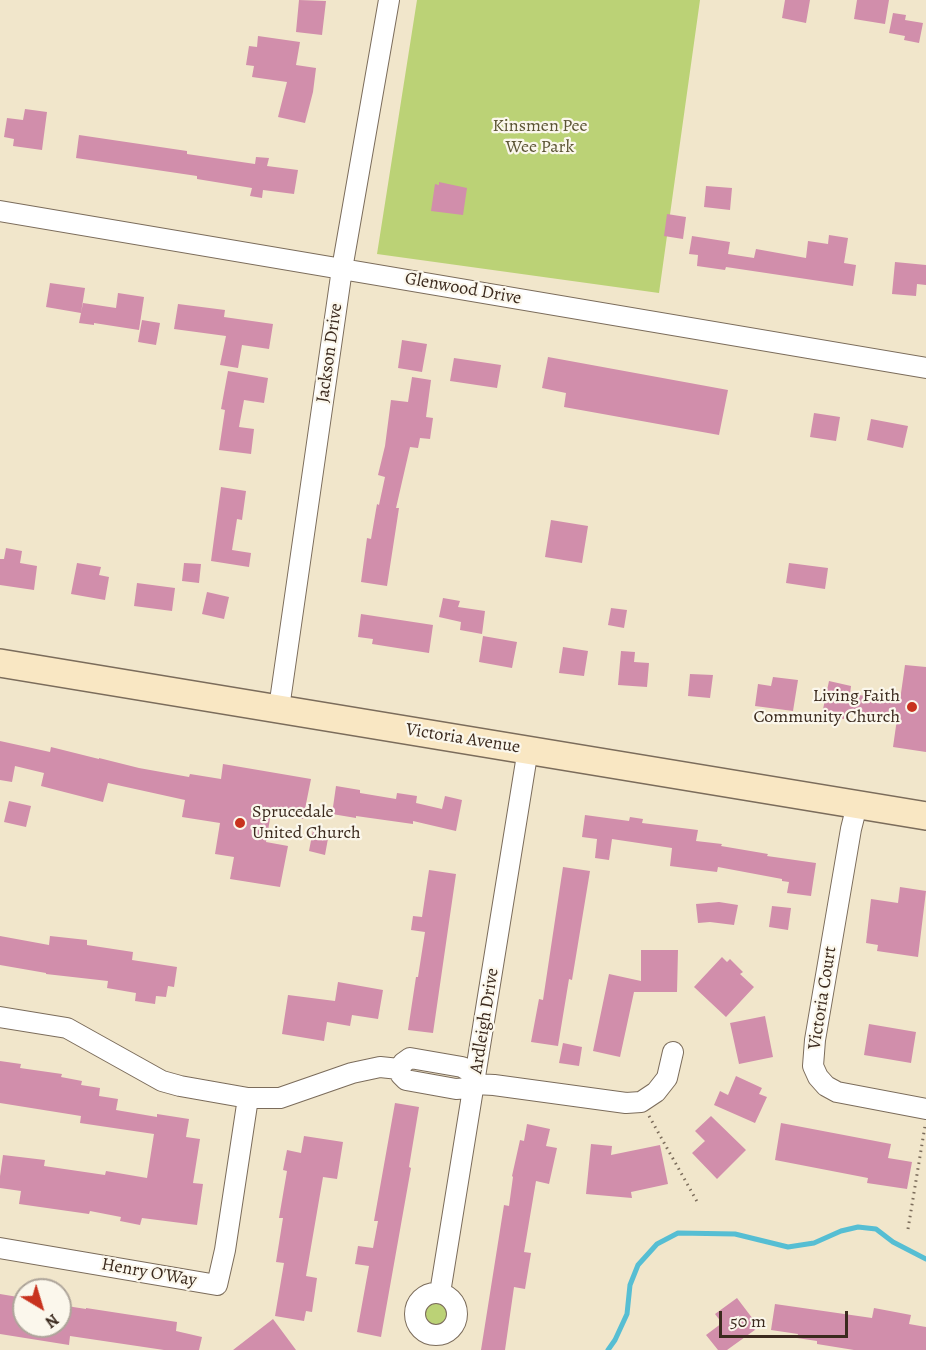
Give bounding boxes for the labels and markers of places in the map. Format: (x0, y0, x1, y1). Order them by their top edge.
place label: Living Faith Community Church (753, 686, 900, 728)
marker: Living Faith Community Church (905, 700, 919, 714)
place label: Sprucedale United Church (252, 802, 361, 844)
marker: Sprucedale United Church (233, 816, 247, 830)

